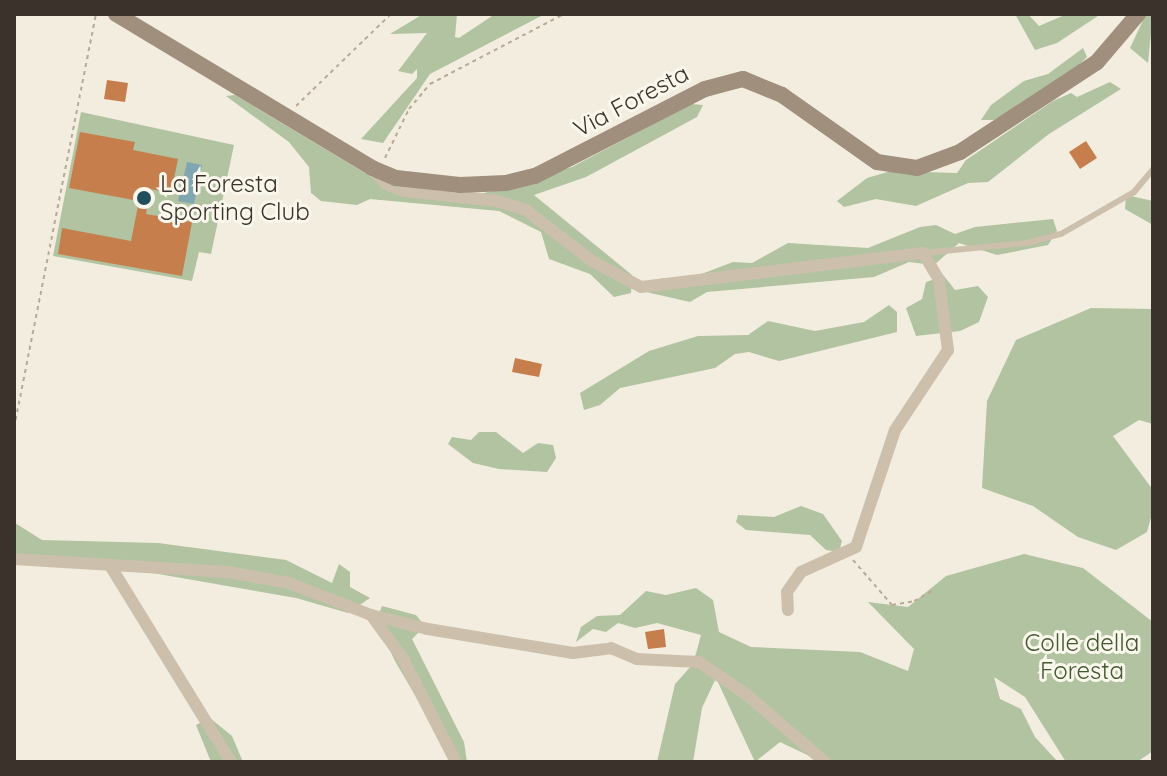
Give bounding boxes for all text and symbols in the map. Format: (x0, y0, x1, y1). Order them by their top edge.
street label: Via Foresta (569, 59, 693, 143)
place label: La Foresta Sporting Club (160, 170, 310, 226)
marker: La Foresta Sporting Club (135, 189, 153, 207)
park label: Colle della Foresta (1025, 629, 1139, 685)

